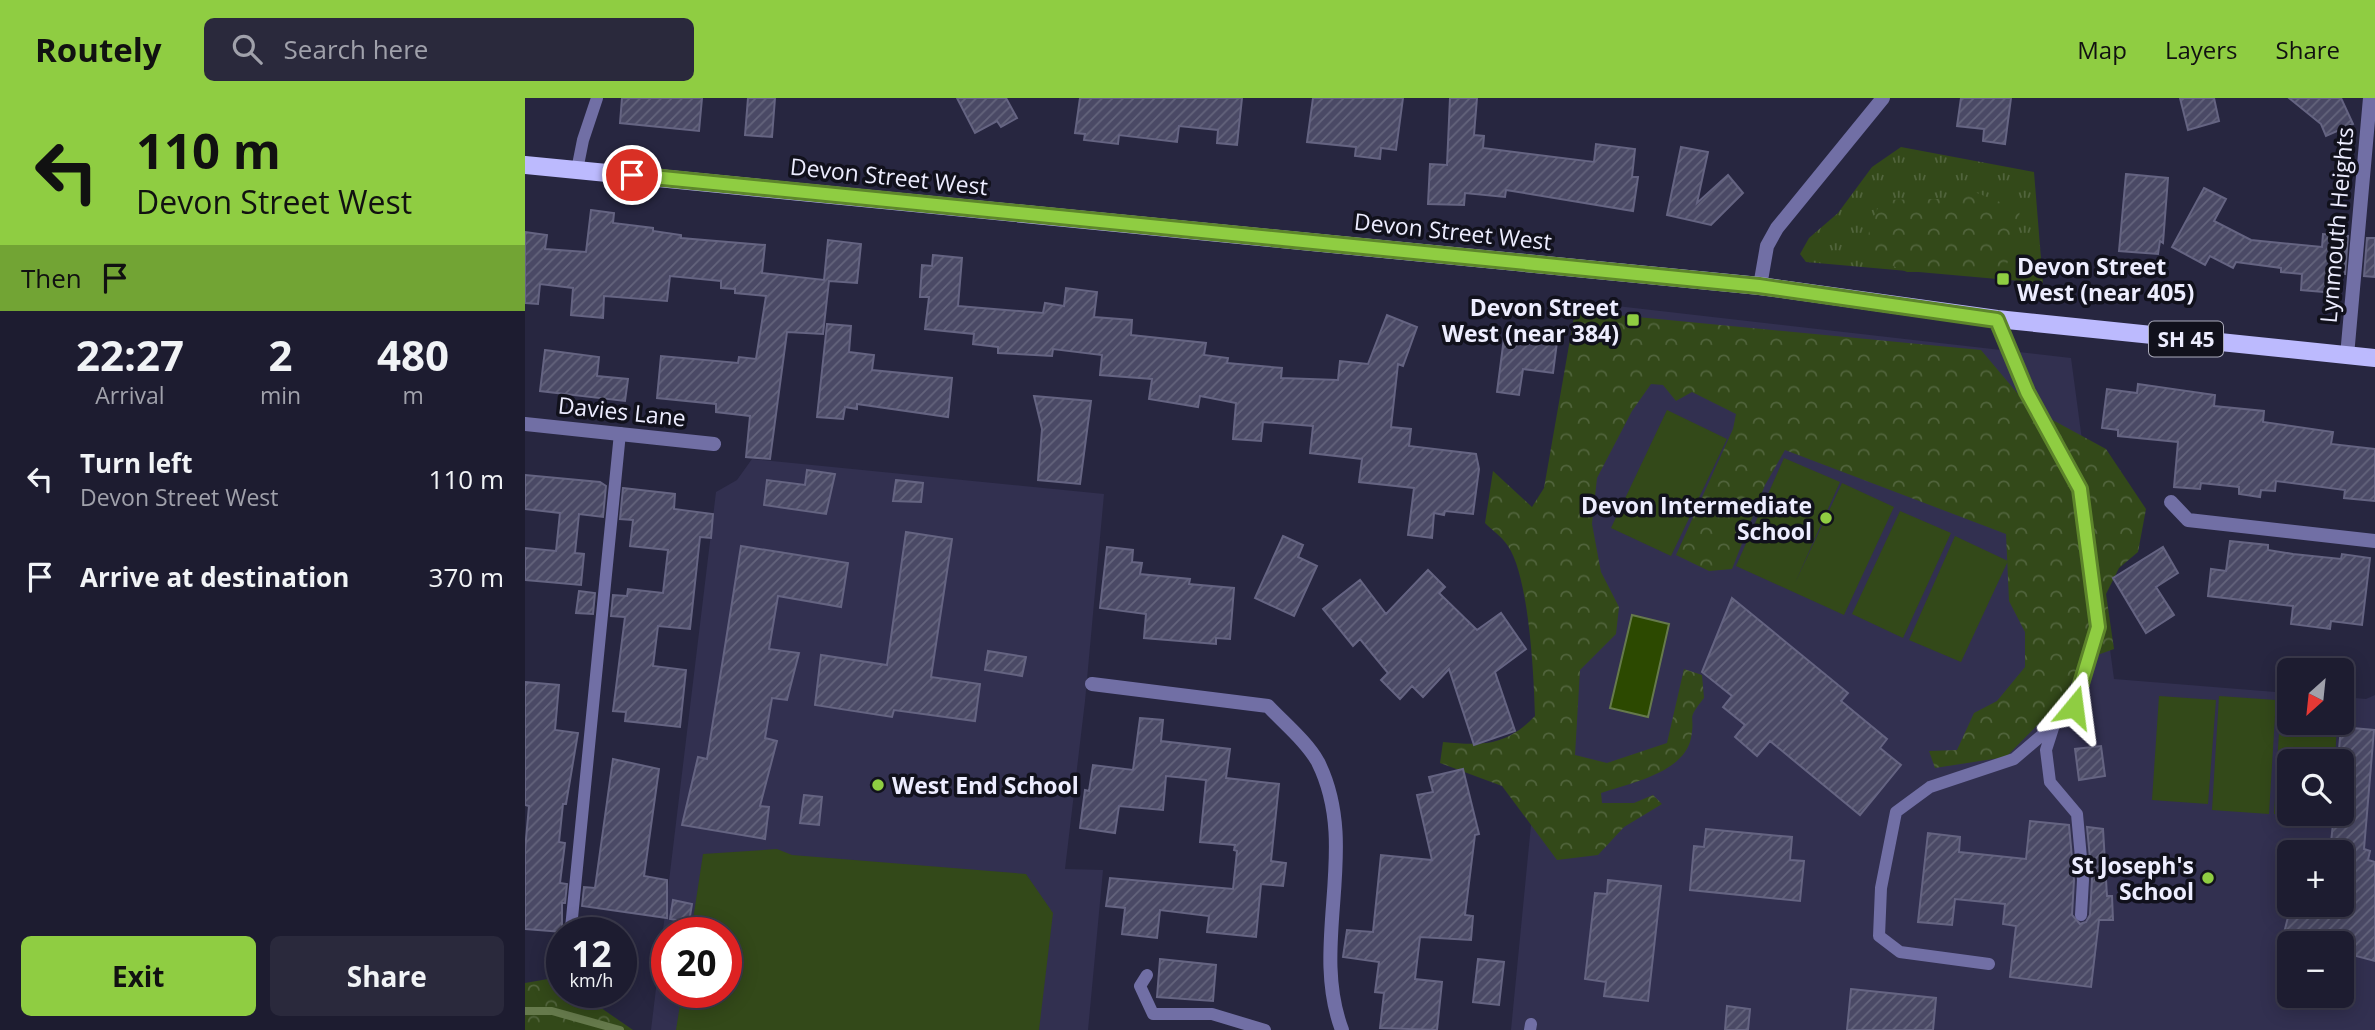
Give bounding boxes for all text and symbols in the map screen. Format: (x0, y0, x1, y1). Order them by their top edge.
search box (204, 18, 694, 81)
text: Routely (35, 27, 162, 72)
icon: search (228, 30, 266, 68)
text: Search here (284, 31, 428, 67)
text: Map (2077, 33, 2127, 66)
text: Layers (2165, 33, 2238, 66)
text: Share (2276, 33, 2340, 66)
text: 110 m (136, 117, 281, 183)
icon: left (21, 126, 112, 217)
street label: Lynmouth Heights (2311, 126, 2361, 324)
pin (602, 145, 662, 205)
street label: Devon Street West (789, 150, 989, 202)
icon: arrive (613, 156, 651, 194)
text: Devon Street West (136, 180, 412, 223)
street label: Devon Street West (1353, 205, 1553, 257)
place label: Devon Street West (near 405) (2017, 250, 2194, 308)
icon: arrive (96, 259, 134, 297)
text: Then (21, 260, 82, 296)
marker: Devon Street West (near 405) (1995, 271, 2011, 287)
place label: Devon Street West (near 384) (1442, 291, 1619, 349)
marker: Devon Street West (near 384) (1625, 312, 1641, 328)
road number: SH 45 (2149, 322, 2223, 356)
text: 22:27 (76, 326, 184, 383)
text: 2 (268, 326, 293, 383)
text: 480 (377, 326, 449, 383)
text: Arrival (95, 379, 165, 411)
text: min (260, 379, 301, 411)
text: m (402, 379, 424, 411)
street label: Davies Lane (556, 388, 688, 434)
text: Turn left (80, 445, 192, 481)
icon: left (21, 460, 59, 498)
text: 110 m (429, 461, 504, 497)
text: Devon Street West (80, 481, 279, 513)
place label: Devon Intermediate School (1581, 489, 1812, 547)
marker: Devon Intermediate School (1818, 510, 1834, 526)
icon: arrive (21, 558, 59, 596)
text: Arrive at destination (80, 559, 349, 595)
text: 370 m (429, 559, 504, 595)
north arrow (2277, 658, 2354, 735)
map controls (2277, 658, 2354, 1008)
position arrow (2037, 670, 2111, 744)
button: search (2277, 749, 2354, 826)
place label: West End School (892, 769, 1079, 801)
marker: West End School (870, 777, 886, 793)
button: + (2277, 840, 2354, 917)
place label: St Joseph's School (2071, 849, 2194, 907)
marker: St Joseph's School (2200, 870, 2216, 886)
speed limit sign: 20 (651, 917, 742, 1008)
text: 12 (571, 930, 612, 977)
button: − (2277, 931, 2354, 1008)
button: Exit (21, 936, 256, 1016)
button: Share (270, 936, 504, 1016)
text: km/h (570, 968, 613, 992)

